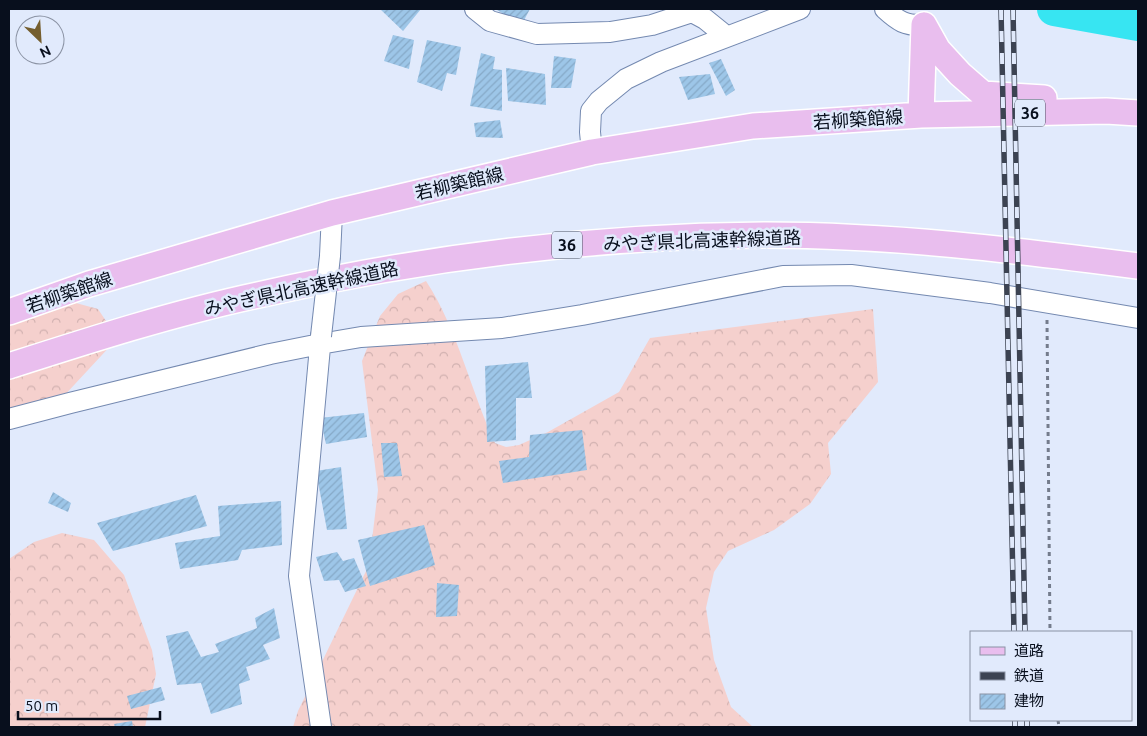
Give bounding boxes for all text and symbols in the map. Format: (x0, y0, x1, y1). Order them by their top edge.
north arrow (15, 15, 65, 65)
text: N (37, 42, 54, 61)
road number: 36 (1015, 100, 1045, 126)
street label: 若柳築館線 (812, 106, 904, 132)
street label: 若柳築館線 (413, 163, 505, 203)
street label: みやぎ県北高速幹線道路 (603, 227, 801, 253)
road number: 36 (552, 232, 582, 258)
street label: みやぎ県北高速幹線道路 (202, 258, 400, 318)
street label: 若柳築館線 (23, 268, 115, 316)
legend (970, 631, 1132, 721)
text: 道路 (1014, 642, 1044, 659)
text: 鉄道 (1014, 667, 1044, 684)
scale bar (18, 688, 160, 720)
text: 建物 (1014, 692, 1044, 709)
text: 50 m (25, 697, 58, 714)

